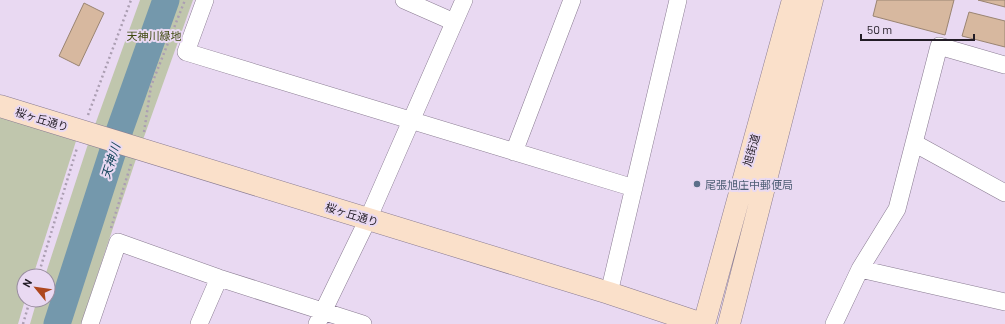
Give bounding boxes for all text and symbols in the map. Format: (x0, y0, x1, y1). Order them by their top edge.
scale bar (861, 16, 974, 42)
text: 50 m (867, 22, 892, 36)
park label: 天神川緑地 (127, 29, 182, 42)
street label: 桜ヶ丘通り (14, 105, 70, 133)
street label: 旭街道 (740, 132, 762, 168)
water label: 天神川 (98, 140, 123, 180)
place label: 尾張旭庄中郵便局 (705, 178, 793, 191)
marker: 尾張旭庄中郵便局 (692, 179, 702, 189)
street label: 桜ヶ丘通り (324, 200, 380, 228)
north arrow (16, 268, 56, 308)
text: N (19, 277, 34, 289)

